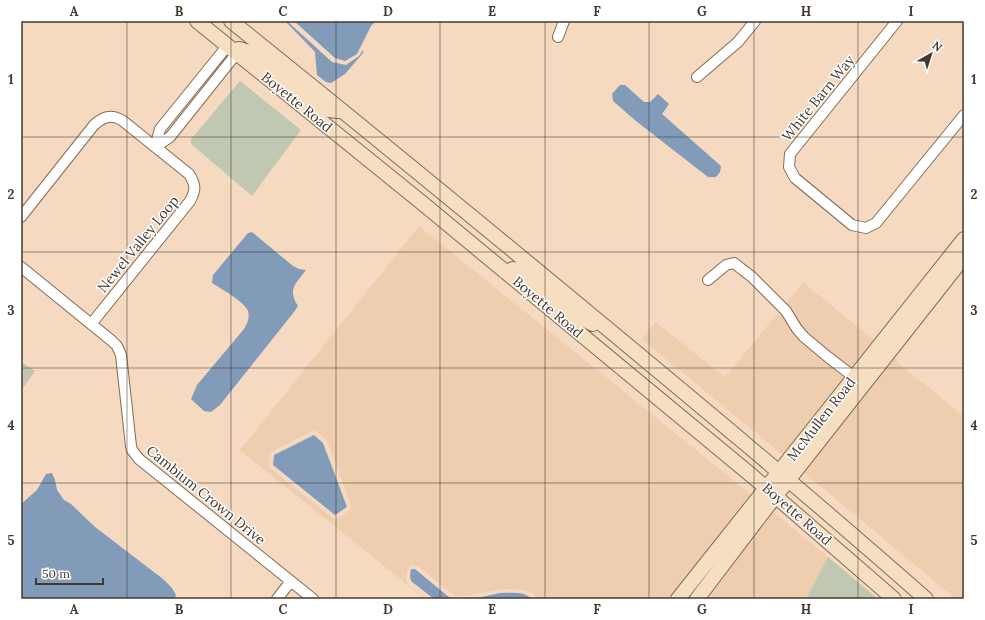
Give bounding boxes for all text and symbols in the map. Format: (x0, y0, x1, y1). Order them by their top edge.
text: A (70, 3, 79, 20)
text: B (175, 3, 184, 20)
text: C (279, 3, 288, 20)
text: D (383, 3, 393, 20)
text: E (488, 3, 496, 20)
text: F (593, 3, 601, 20)
text: G (697, 3, 707, 20)
text: H (801, 3, 811, 20)
text: I (908, 3, 914, 20)
north arrow (911, 34, 951, 74)
text: N (930, 38, 945, 55)
street label: White Barn Way (778, 51, 859, 145)
street label: Boyette Road (258, 68, 336, 136)
text: 1 (8, 71, 14, 88)
text: 1 (971, 71, 977, 88)
text: 2 (8, 186, 15, 203)
text: 2 (971, 186, 978, 203)
street label: Newel Valley Loop (93, 192, 183, 296)
street label: Boyette Road (509, 272, 587, 342)
text: 3 (7, 302, 15, 319)
text: 3 (970, 302, 978, 319)
street label: McMullen Road (783, 374, 859, 464)
text: 4 (7, 417, 15, 434)
text: 4 (970, 417, 978, 434)
street label: Cambium Crown Drive (143, 441, 270, 549)
street label: Boyette Road (759, 479, 835, 549)
text: 5 (7, 532, 15, 549)
text: 5 (970, 532, 978, 549)
scale bar (36, 560, 103, 586)
text: 50 m (42, 566, 70, 581)
text: A (70, 601, 79, 618)
text: B (175, 601, 184, 618)
text: C (279, 601, 288, 618)
text: D (383, 601, 393, 618)
text: E (488, 601, 496, 618)
text: F (593, 601, 601, 618)
text: G (697, 601, 707, 618)
text: H (801, 601, 811, 618)
text: I (908, 601, 914, 618)

